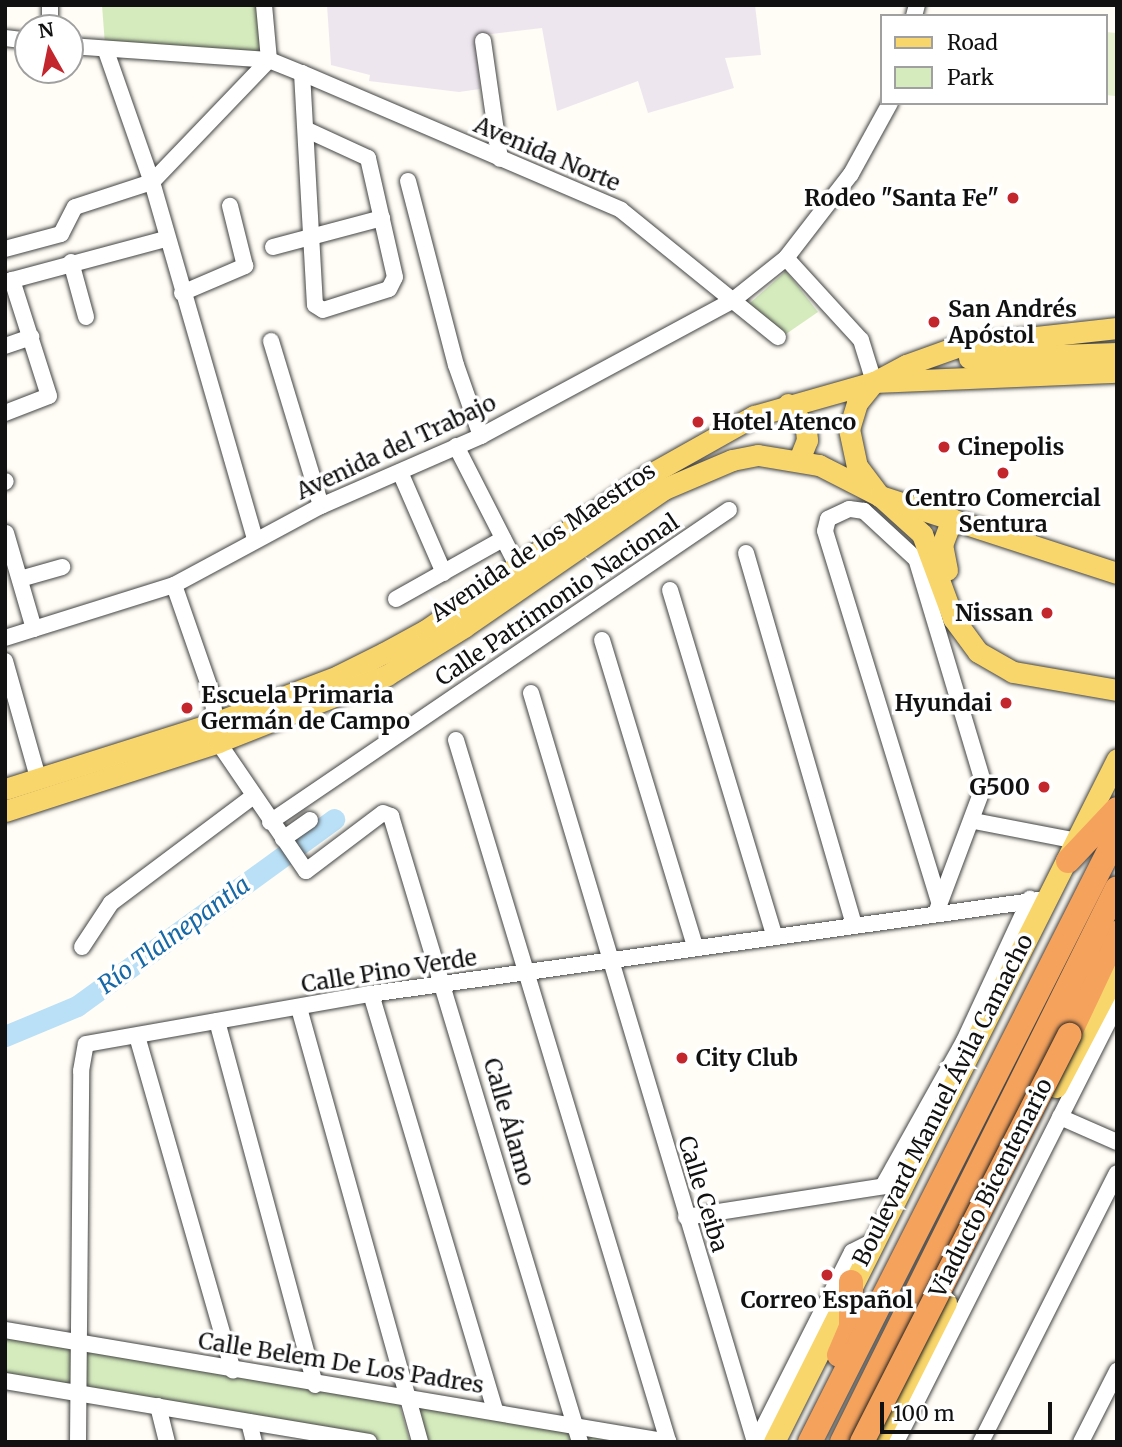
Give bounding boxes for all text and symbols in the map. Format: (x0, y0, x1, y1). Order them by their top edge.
north arrow (14, 14, 84, 84)
legend (880, 14, 1108, 105)
text: N (37, 17, 55, 43)
text: Road (947, 29, 998, 56)
text: Park (947, 64, 994, 91)
street label: Avenida Norte (470, 111, 624, 197)
place label: Rodeo "Santa Fe" (804, 184, 999, 212)
marker: Rodeo "Santa Fe" (1005, 190, 1021, 206)
place label: San Andrés Apóstol (948, 295, 1077, 349)
marker: San Andrés Apóstol (926, 314, 942, 330)
street label: Avenida del Trabajo (292, 389, 500, 505)
place label: Hotel Atenco (712, 408, 856, 436)
marker: Hotel Atenco (690, 414, 706, 430)
place label: Cinepolis (958, 433, 1064, 461)
marker: Cinepolis (936, 439, 952, 455)
street label: Avenida de los Maestros (425, 456, 661, 628)
marker: Centro Comercial Sentura (995, 465, 1011, 481)
place label: Centro Comercial Sentura (905, 484, 1101, 538)
street label: Calle Patrimonio Nacional (430, 508, 684, 692)
place label: Nissan (955, 599, 1033, 627)
marker: Nissan (1039, 605, 1055, 621)
place label: Escuela Primaria Germán de Campo (201, 681, 410, 735)
place label: Hyundai (895, 689, 992, 717)
marker: Hyundai (998, 695, 1014, 711)
marker: Escuela Primaria Germán de Campo (179, 700, 195, 716)
place label: G500 (970, 773, 1030, 801)
marker: G500 (1036, 779, 1052, 795)
water label: Río Tlalnepantla (92, 870, 256, 1000)
street label: Boulevard Manuel Ávila Camacho (847, 929, 1039, 1271)
street label: Calle Pino Verde (299, 944, 479, 998)
place label: City Club (696, 1044, 798, 1072)
marker: City Club (674, 1050, 690, 1066)
street label: Calle Álamo (478, 1055, 540, 1189)
street label: Viaducto Bicentenario (924, 1074, 1058, 1302)
street label: Calle Ceiba (672, 1133, 734, 1255)
marker: Correo Español (819, 1267, 835, 1283)
place label: Correo Español (741, 1286, 913, 1314)
street label: Calle Belem De Los Padres (196, 1327, 486, 1399)
scale bar (884, 1388, 1056, 1432)
text: 100 m (893, 1400, 955, 1427)

